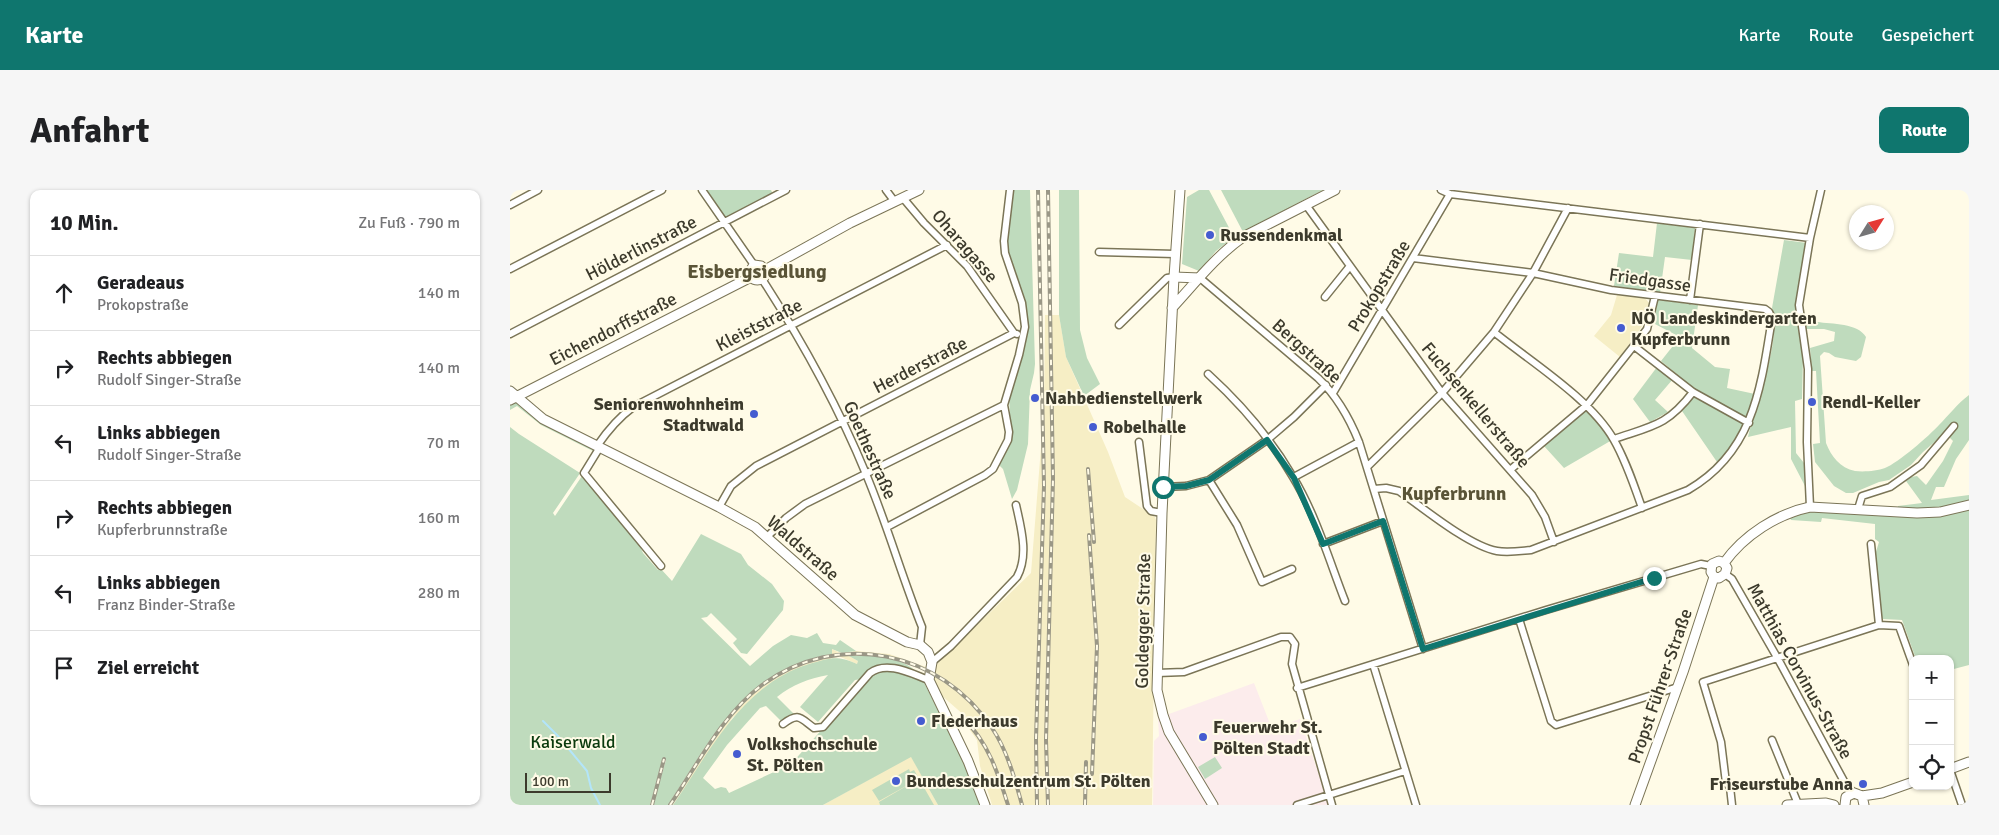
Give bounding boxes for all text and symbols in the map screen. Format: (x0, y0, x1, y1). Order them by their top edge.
text: Karte (25, 20, 83, 50)
text: Karte (1739, 24, 1781, 46)
text: Route (1809, 24, 1854, 46)
text: Gespeichert (1882, 24, 1974, 46)
button: Route (1879, 107, 1969, 153)
text: Anfahrt (30, 109, 149, 152)
street label: Oharagasse (927, 205, 1003, 287)
north arrow (1849, 205, 1894, 250)
text: 10 Min. (50, 210, 119, 236)
street label: Hölderlinstraße (582, 211, 700, 285)
text: Zu Fuß · 790 m (358, 213, 460, 233)
place label: Russendenkmal (1220, 224, 1343, 246)
marker: Russendenkmal (1204, 229, 1216, 241)
street label: Prokopstraße (1343, 236, 1415, 336)
district label: Eisbergsiedlung (687, 259, 827, 284)
street label: Friedgasse (1608, 263, 1692, 297)
text: Geradeaus (97, 271, 184, 295)
icon: ahead (50, 279, 78, 307)
text: 140 m (418, 283, 460, 303)
street label: Eichendorffstraße (546, 287, 680, 371)
street label: Kleiststraße (712, 294, 806, 356)
text: Prokopstraße (97, 295, 189, 315)
place label: NÖ Landeskindergarten Kupferbrunn (1631, 307, 1817, 350)
street label: Bergstraße (1268, 314, 1346, 388)
marker: NÖ Landeskindergarten Kupferbrunn (1615, 322, 1627, 334)
street label: Herderstraße (869, 332, 971, 398)
street label: Fuchsenkellerstraße (1417, 338, 1535, 472)
text: Rechts abbiegen (97, 346, 232, 370)
icon: right (50, 354, 78, 382)
text: 140 m (418, 358, 460, 378)
text: Rudolf Singer-Straße (97, 370, 242, 390)
place label: Nahbedienstellwerk (1045, 387, 1203, 409)
place label: Rendl-Keller (1822, 391, 1921, 413)
marker: Nahbedienstellwerk (1029, 392, 1041, 404)
place label: Seniorenwohnheim Stadtwald (594, 393, 744, 436)
marker: Rendl-Keller (1806, 396, 1818, 408)
street label: Goethestraße (839, 397, 901, 503)
marker: Seniorenwohnheim Stadtwald (748, 408, 760, 420)
place label: Robelhalle (1103, 416, 1186, 438)
text: Links abbiegen (97, 421, 220, 445)
marker: Robelhalle (1087, 421, 1099, 433)
icon: left (50, 429, 78, 457)
text: 70 m (426, 433, 460, 453)
text: Rudolf Singer-Straße (97, 445, 242, 465)
route start (1152, 476, 1175, 499)
district label: Kupferbrunn (1402, 482, 1506, 506)
text: Rechts abbiegen (97, 496, 232, 520)
icon: right (50, 504, 78, 532)
text: 160 m (418, 508, 460, 528)
street label: Waldstraße (762, 511, 844, 585)
text: Kupferbrunnstraße (97, 520, 228, 540)
street label: Goldegger Straße (1131, 553, 1155, 689)
route end (1643, 567, 1666, 590)
text: Links abbiegen (97, 571, 220, 595)
icon: left (50, 579, 78, 607)
street label: Matthias Corvinus-Straße (1742, 579, 1858, 763)
text: 280 m (418, 583, 460, 603)
text: Franz Binder-Straße (97, 595, 235, 615)
street label: Propst Führer-Straße (1623, 606, 1697, 766)
icon: arrive (50, 654, 78, 682)
map controls (1909, 655, 1954, 790)
button: + (1909, 655, 1954, 700)
text: Ziel erreicht (97, 656, 199, 680)
button: − (1909, 700, 1954, 745)
place label: Flederhaus (931, 710, 1018, 732)
marker: Flederhaus (915, 715, 927, 727)
place label: Feuerwehr St. Pölten Stadt (1213, 716, 1323, 759)
park label: Kaiserwald (530, 731, 616, 753)
marker: Feuerwehr St. Pölten Stadt (1197, 731, 1209, 743)
place label: Volkshochschule St. Pölten (747, 733, 878, 776)
button: locate (1909, 745, 1954, 790)
marker: Volkshochschule St. Pölten (731, 748, 743, 760)
scale bar (525, 770, 611, 793)
place label: Bundesschulzentrum St. Pölten (906, 770, 1151, 792)
text: 100 m (532, 773, 569, 790)
place label: Friseurstube Anna (1709, 773, 1853, 795)
marker: Bundesschulzentrum St. Pölten (890, 775, 902, 787)
marker: Friseurstube Anna (1857, 778, 1869, 790)

